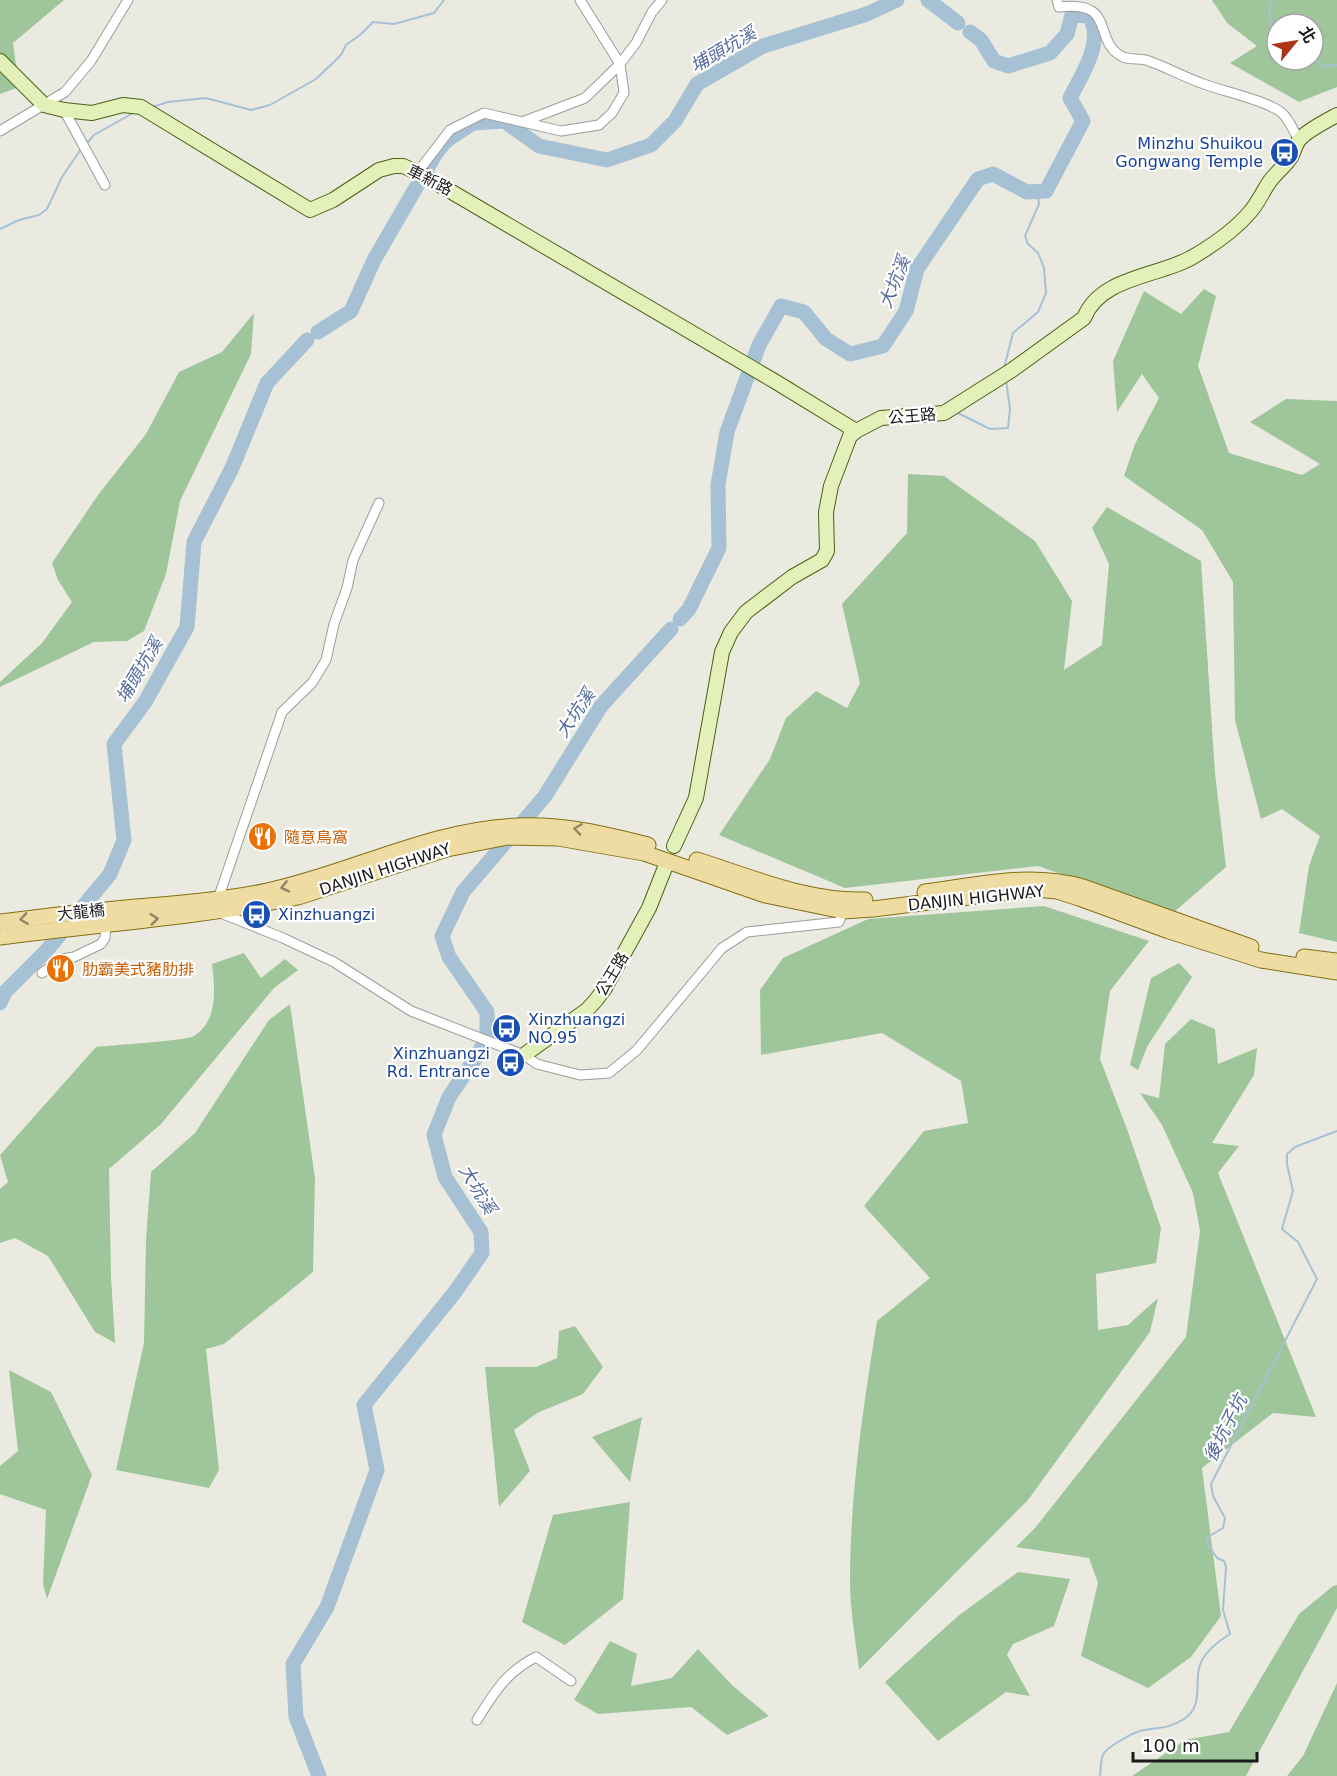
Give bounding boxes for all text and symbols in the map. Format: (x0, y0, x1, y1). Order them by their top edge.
north arrow (1265, 12, 1325, 72)
water label: 埔頭坑溪 (687, 20, 762, 76)
text: 北 (1295, 23, 1320, 46)
place label: Minzhu Shuikou Gongwang Temple (1115, 134, 1263, 171)
bus stop icon: Minzhu Shuikou Gongwang Temple (1268, 136, 1300, 168)
street label: 車新路 (404, 161, 456, 199)
water label: 大坑溪 (874, 250, 915, 311)
street label: 公王路 (887, 404, 937, 428)
water label: 埔頭坑溪 (111, 631, 168, 706)
water label: 大坑溪 (551, 682, 600, 741)
restaurant icon: 隨意鳥窩 (247, 821, 279, 853)
one-way arrow (574, 823, 583, 836)
place label: 隨意鳥窩 (284, 828, 348, 847)
street label: DANJIN HIGHWAY (317, 839, 453, 899)
one-way arrow (281, 879, 291, 892)
street label: DANJIN HIGHWAY (907, 881, 1045, 915)
bus stop icon: Xinzhuangzi (241, 898, 273, 930)
street label: 大龍橋 (56, 900, 106, 924)
place label: Xinzhuangzi (278, 905, 375, 924)
one-way arrow (19, 913, 29, 925)
one-way arrow (149, 913, 158, 926)
street label: 公王路 (591, 949, 633, 999)
restaurant icon: 肋霸美式豬肋排 (45, 953, 77, 985)
place label: 肋霸美式豬肋排 (82, 960, 194, 979)
place label: Xinzhuangzi NO.95 (528, 1010, 625, 1047)
bus stop icon: Xinzhuangzi NO.95 (491, 1012, 523, 1044)
place label: Xinzhuangzi Rd. Entrance (387, 1044, 490, 1081)
bus stop icon: Xinzhuangzi Rd. Entrance (495, 1046, 527, 1078)
water label: 大坑溪 (455, 1160, 502, 1220)
water label: 後坑子坑 (1199, 1388, 1252, 1465)
scale bar (1133, 1725, 1258, 1763)
text: 100 m (1142, 1735, 1200, 1756)

